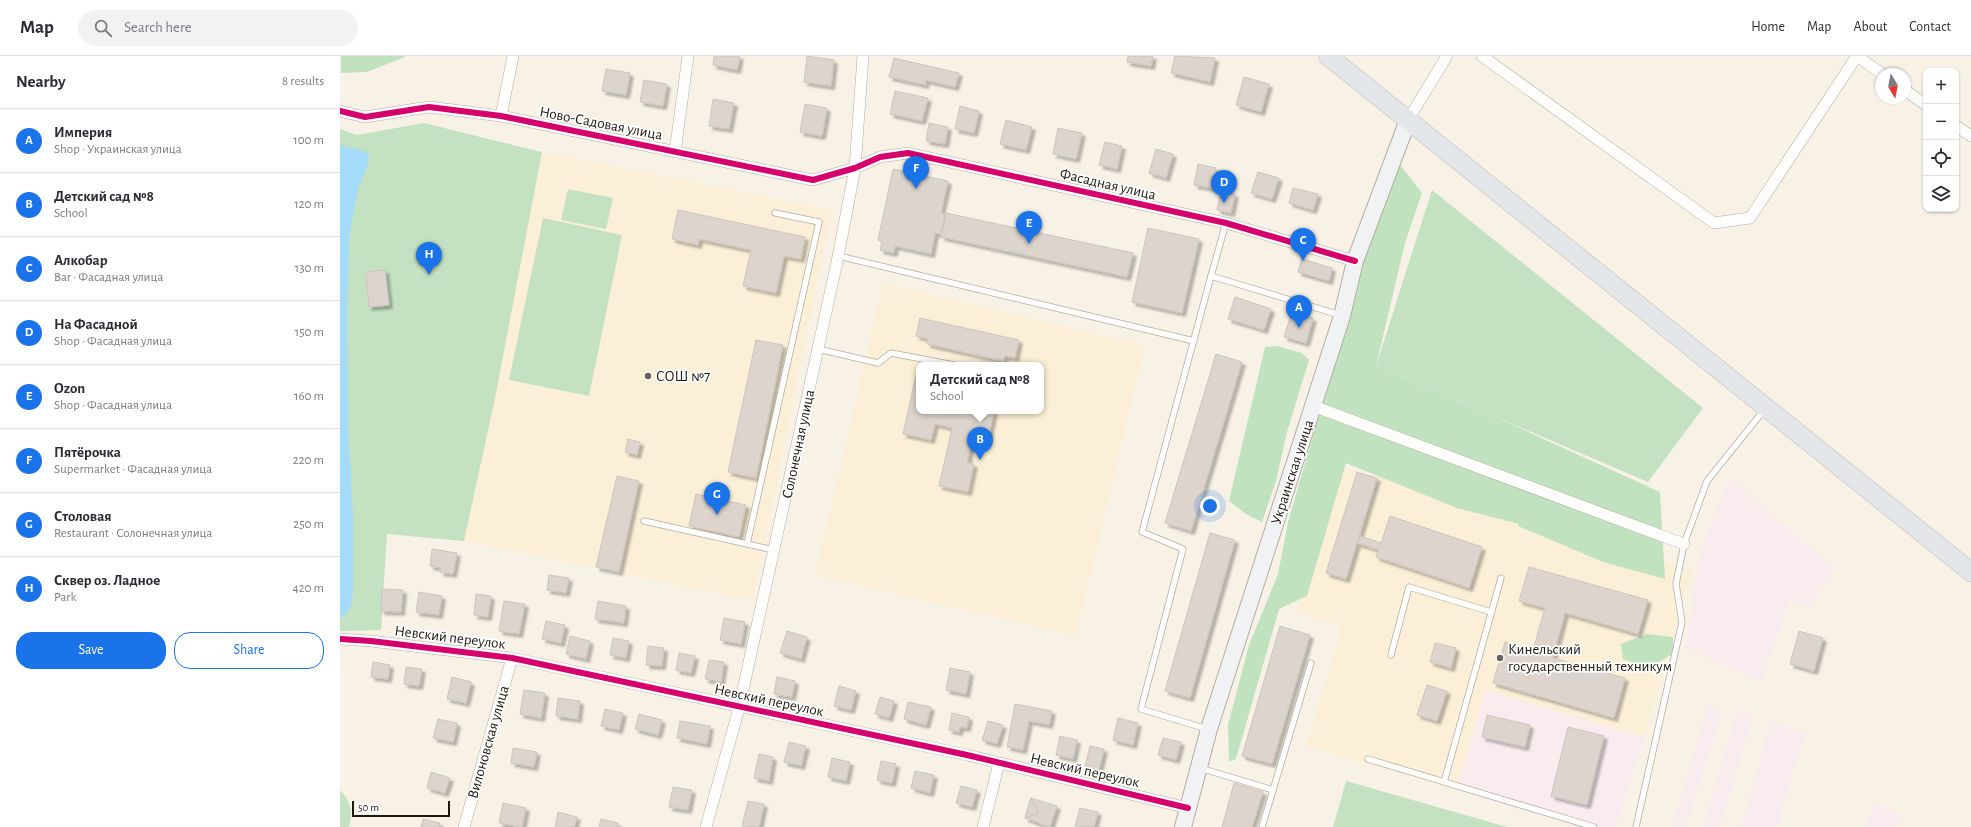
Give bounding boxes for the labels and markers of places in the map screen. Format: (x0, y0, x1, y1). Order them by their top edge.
pin: F (903, 156, 929, 189)
pin: D (1211, 170, 1237, 203)
pin: E (1016, 211, 1042, 244)
pin: C (1290, 228, 1316, 261)
pin: H (416, 242, 442, 275)
pin: A (1286, 295, 1312, 328)
place label: СОШ №7 (656, 369, 710, 384)
marker: СОШ №7 (643, 371, 653, 381)
pin: B (967, 427, 993, 460)
pin: G (704, 482, 730, 515)
place label: Кинельский государственный техникум (1508, 642, 1672, 674)
marker: Кинельский государственный техникум (1495, 653, 1505, 663)

